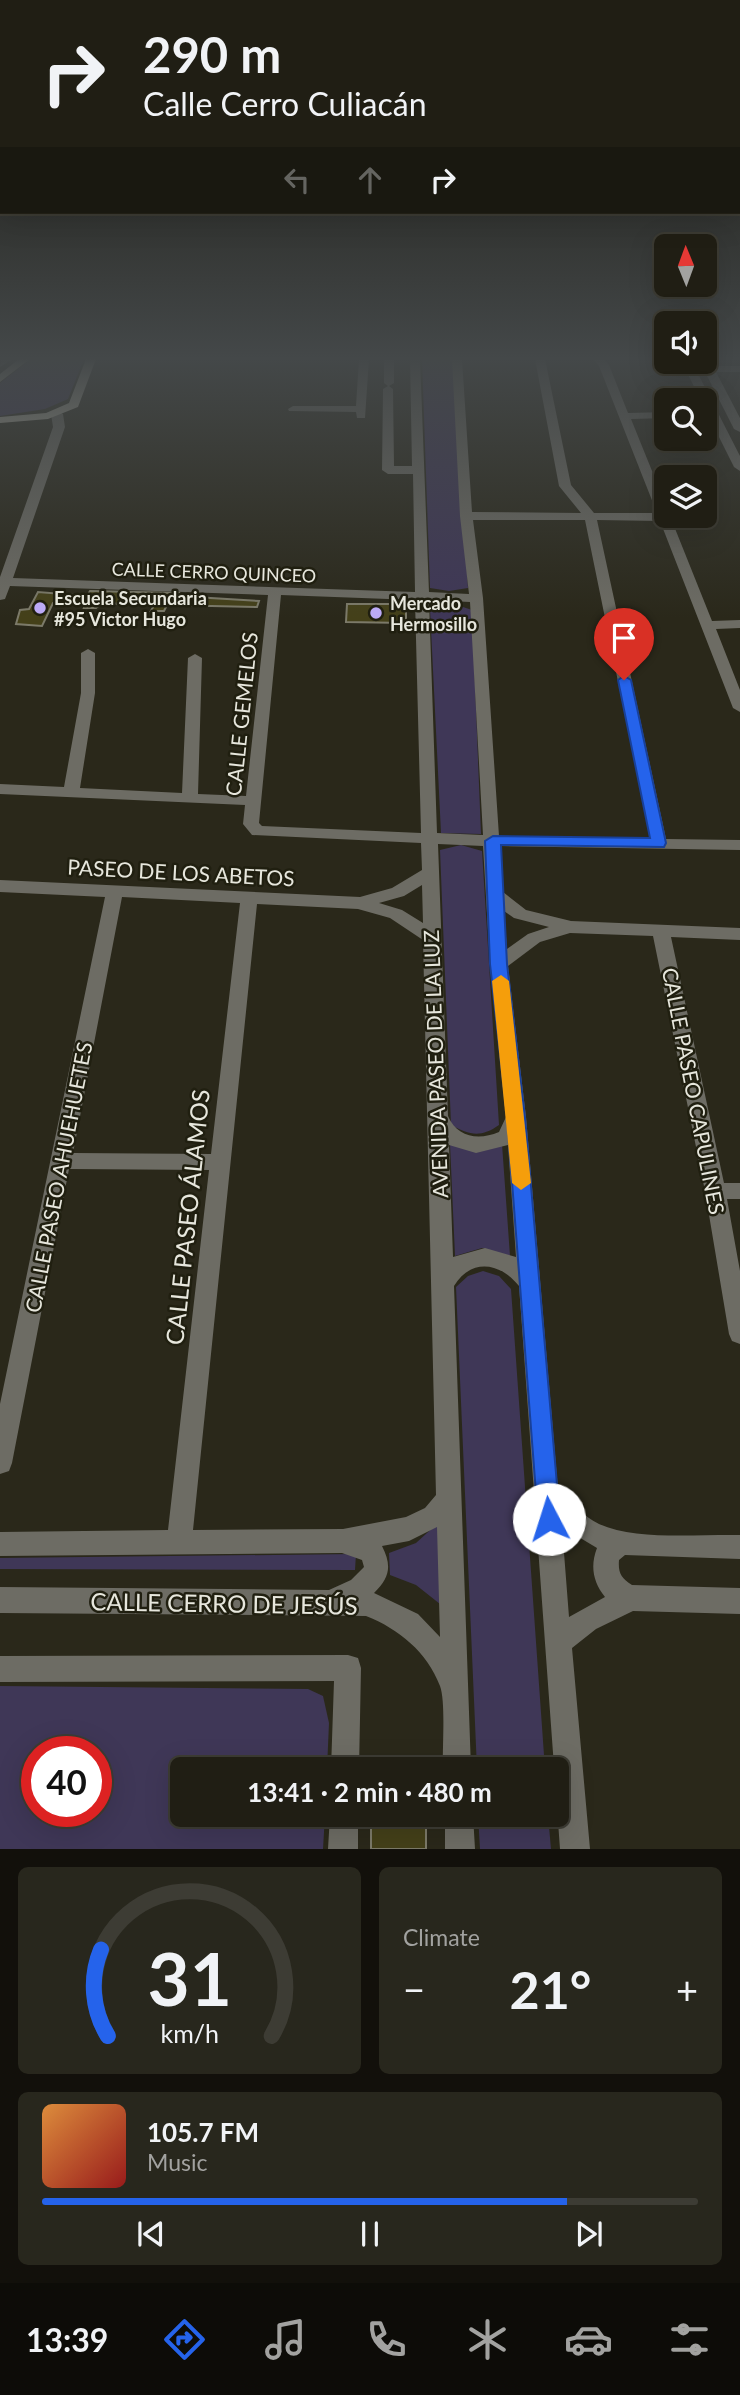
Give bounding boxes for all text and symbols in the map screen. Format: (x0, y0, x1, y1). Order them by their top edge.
text: 290 m (143, 25, 281, 83)
icon: right (28, 28, 119, 119)
text: Calle Cerro Culiacán (143, 84, 427, 123)
icon: left (278, 161, 316, 199)
icon: ahead (351, 161, 389, 199)
icon: right (424, 161, 462, 199)
north arrow (654, 234, 718, 298)
map controls (654, 234, 717, 528)
button: sound (654, 311, 717, 374)
button: search (654, 388, 717, 451)
button: layers (654, 465, 717, 528)
street label: CALLE CERRO QUINCEO (111, 557, 317, 587)
place label: Escuela Secundaria #95 Victor Hugo (54, 587, 207, 630)
place label: Mercado Hermosillo (390, 592, 477, 635)
marker: Escuela Secundaria #95 Victor Hugo (32, 600, 48, 616)
marker: Mercado Hermosillo (368, 605, 384, 621)
pin (594, 608, 654, 680)
icon: arrive (605, 619, 643, 657)
street label: CALLE GEMELOS (220, 631, 262, 797)
street label: PASEO DE LOS ABETOS (67, 854, 295, 890)
street label: AVENIDA PASEO DE LA LUZ (418, 929, 452, 1199)
street label: CALLE PASEO CAPULINES (658, 965, 730, 1217)
street label: CALLE PASEO AHUEHUETES (19, 1040, 97, 1314)
street label: CALLE PASEO ÁLAMOS (159, 1088, 215, 1346)
position arrow (512, 1482, 586, 1556)
street label: CALLE CERRO DE JESÚS (90, 1586, 358, 1620)
speed limit sign: 40 (21, 1736, 112, 1827)
text: 13:41 · 2 min · 480 m (247, 1776, 492, 1808)
text: Climate (403, 1923, 480, 1951)
text: 31 (147, 1935, 232, 2023)
text: 21° (510, 1958, 591, 2020)
text: − (403, 1966, 425, 2012)
text: + (676, 1966, 698, 2012)
text: km/h (160, 2018, 219, 2048)
text: 105.7 FM (147, 2116, 259, 2148)
text: Music (147, 2148, 207, 2176)
icon: previous (132, 2215, 170, 2253)
icon: pause (351, 2215, 389, 2253)
icon: next (570, 2215, 608, 2253)
icon: directions (160, 2315, 209, 2364)
icon: music (261, 2315, 310, 2364)
icon: phone (362, 2315, 411, 2364)
icon: climate (463, 2315, 512, 2364)
icon: car (564, 2315, 613, 2364)
icon: filters (665, 2315, 714, 2364)
text: 13:39 (26, 2320, 108, 2359)

